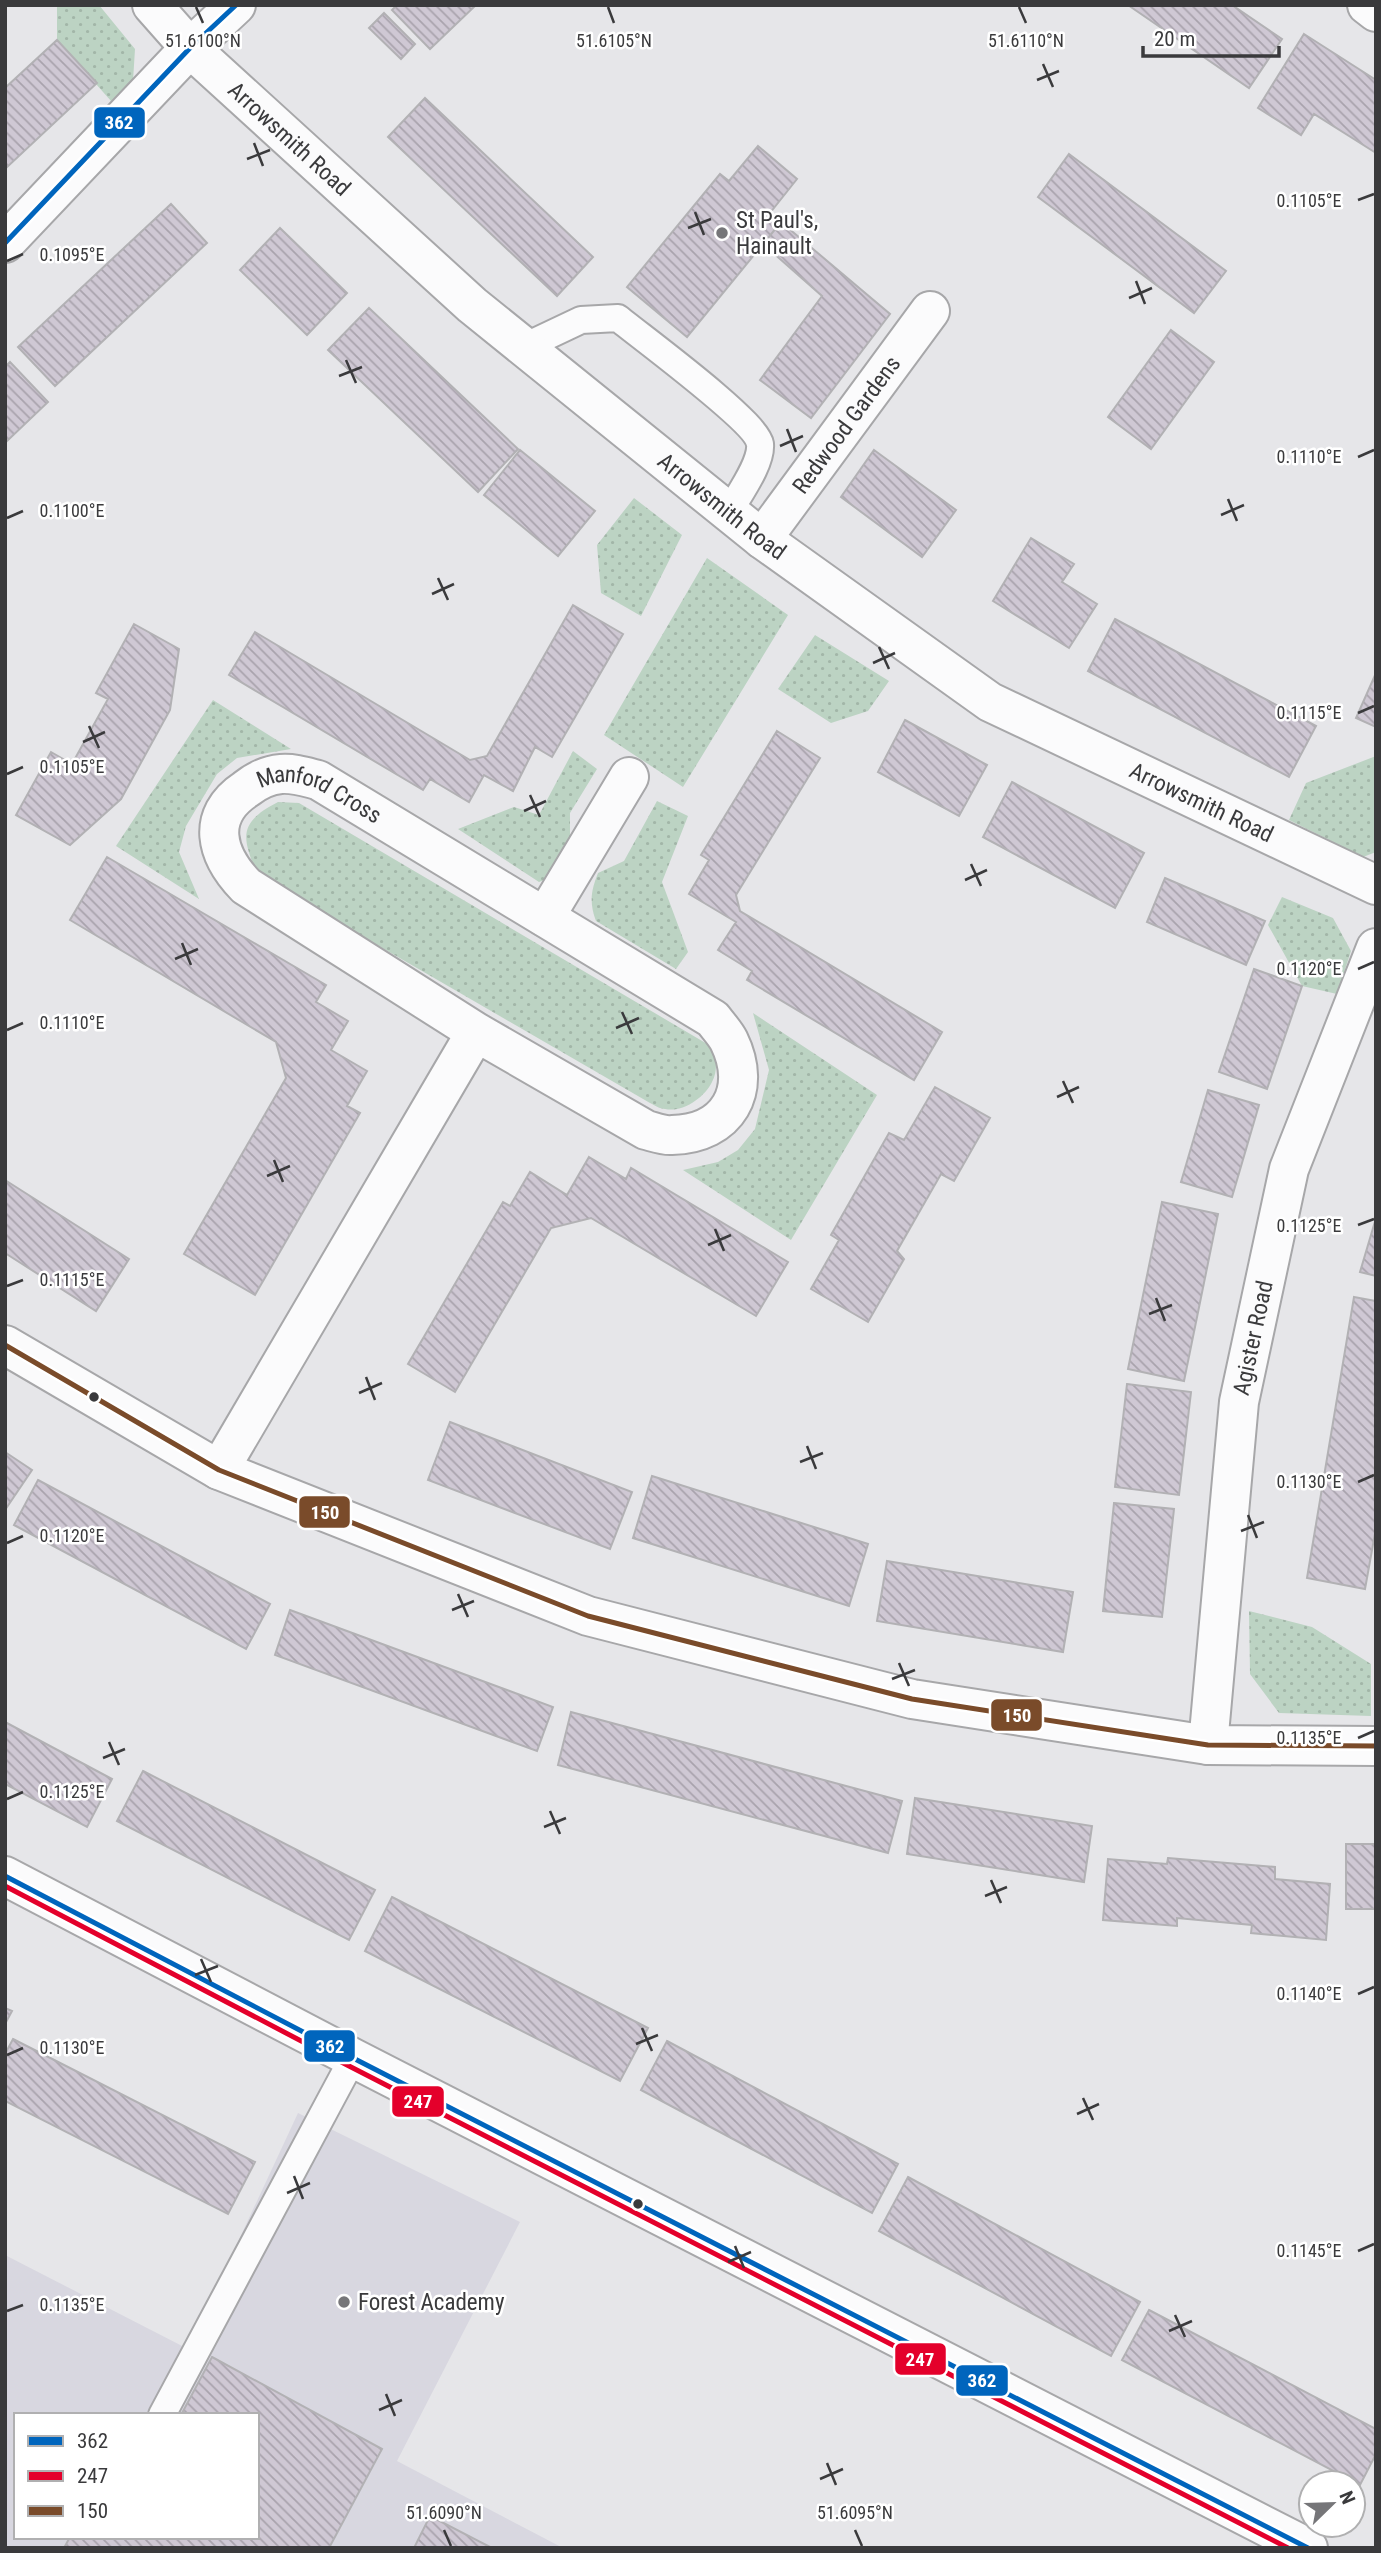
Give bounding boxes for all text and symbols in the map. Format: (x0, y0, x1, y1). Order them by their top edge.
scale bar (1143, 14, 1280, 58)
text: 20 m (1154, 27, 1195, 51)
text: 51.6100°N (165, 30, 241, 51)
text: 51.6105°N (576, 30, 652, 51)
text: 51.6110°N (988, 30, 1064, 51)
street label: Arrowsmith Road (222, 76, 356, 202)
line badge: 362 (93, 106, 146, 139)
text: 362 (105, 111, 133, 134)
text: 0.1105°E (1277, 190, 1341, 211)
place label: St Paul's, Hainault (736, 207, 818, 260)
marker: St Paul's, Hainault (714, 225, 730, 241)
text: 0.1095°E (40, 244, 104, 265)
street label: Redwood Gardens (787, 351, 906, 499)
text: 0.1110°E (1277, 446, 1341, 467)
street label: Arrowsmith Road (652, 447, 791, 566)
text: 0.1100°E (40, 500, 104, 521)
text: 0.1115°E (1277, 702, 1341, 723)
text: 0.1105°E (40, 756, 104, 777)
street label: Arrowsmith Road (1125, 757, 1278, 848)
street label: Manford Cross (253, 761, 386, 829)
text: 0.1120°E (1277, 958, 1341, 979)
text: 0.1110°E (40, 1012, 104, 1033)
text: 0.1125°E (1277, 1215, 1341, 1236)
text: 0.1115°E (40, 1269, 104, 1290)
street label: Agister Road (1228, 1278, 1279, 1398)
unlabelled marker (87, 1390, 101, 1404)
text: 0.1130°E (1277, 1471, 1341, 1492)
line badge: 150 (298, 1495, 351, 1529)
text: 150 (311, 1501, 339, 1524)
text: 0.1120°E (40, 1525, 104, 1546)
line badge: 150 (990, 1698, 1043, 1732)
text: 150 (1003, 1704, 1031, 1727)
text: 0.1135°E (1277, 1727, 1341, 1748)
text: 0.1125°E (40, 1781, 104, 1802)
text: 0.1140°E (1277, 1983, 1341, 2004)
line badge: 362 (303, 2029, 356, 2063)
text: 362 (316, 2035, 344, 2058)
text: 0.1130°E (40, 2037, 104, 2058)
line badge: 247 (391, 2085, 445, 2118)
text: 247 (404, 2090, 432, 2113)
unlabelled marker (631, 2197, 645, 2211)
text: 0.1145°E (1277, 2240, 1341, 2261)
place label: Forest Academy (358, 2289, 505, 2316)
text: 0.1135°E (40, 2294, 104, 2315)
marker: Forest Academy (336, 2294, 352, 2310)
line badge: 247 (894, 2342, 947, 2376)
text: 247 (906, 2348, 934, 2371)
line badge: 362 (955, 2364, 1009, 2397)
text: 362 (968, 2369, 996, 2392)
legend (14, 2413, 259, 2539)
text: 362 (77, 2429, 108, 2453)
text: 247 (77, 2464, 108, 2488)
north arrow (1297, 2469, 1367, 2539)
text: N (1334, 2488, 1360, 2507)
text: 150 (77, 2499, 108, 2523)
text: 51.6090°N (406, 2502, 482, 2523)
text: 51.6095°N (817, 2502, 893, 2523)

